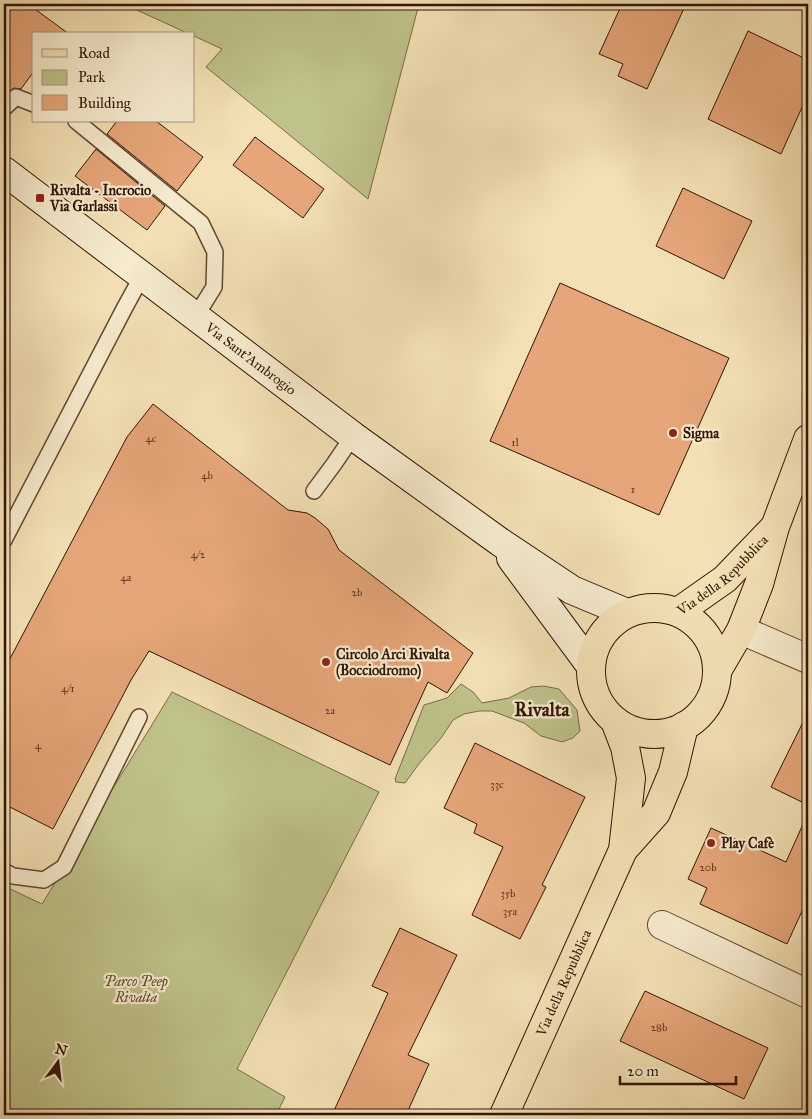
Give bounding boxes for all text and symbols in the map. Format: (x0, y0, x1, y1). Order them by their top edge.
legend (32, 32, 195, 122)
text: Road (78, 44, 110, 62)
text: Park (78, 68, 105, 86)
text: Building (78, 94, 132, 112)
place label: Rivalta - Incrocio Via Garlassi (49, 182, 151, 215)
marker: Rivalta - Incrocio Via Garlassi (34, 192, 46, 204)
street label: Via Sant'Ambrogio (201, 318, 300, 398)
place label: Sigma (683, 425, 720, 443)
marker: Sigma (667, 427, 679, 439)
house number: 4c (146, 432, 157, 445)
house number: 1l (511, 436, 519, 449)
house number: 4b (201, 469, 213, 482)
house number: 1 (631, 483, 635, 496)
street label: Via della Repubblica (673, 531, 771, 619)
house number: 4/2 (191, 548, 206, 561)
house number: 4a (121, 571, 132, 584)
house number: 2b (352, 586, 362, 599)
place label: Circolo Arci Rivalta (Bocciodromo) (336, 646, 451, 680)
marker: Circolo Arci Rivalta (Bocciodromo) (320, 656, 332, 668)
house number: 4/1 (61, 682, 75, 695)
district label: Rivalta (514, 698, 571, 721)
house number: 2a (325, 704, 335, 717)
house number: 4 (35, 739, 42, 752)
house number: 33c (490, 778, 504, 791)
place label: Play Cafè (721, 835, 774, 853)
marker: Play Cafè (705, 837, 717, 849)
house number: 20b (699, 861, 717, 874)
house number: 35b (501, 887, 515, 900)
house number: 35a (503, 905, 517, 918)
street label: Via della Repubblica (532, 927, 595, 1040)
park label: Parco Peep Rivalta (104, 973, 169, 1006)
house number: 28b (651, 1021, 667, 1034)
north arrow (32, 1036, 82, 1086)
text: N (53, 1040, 69, 1060)
scale bar (620, 1054, 736, 1086)
text: 20 m (627, 1062, 659, 1080)

